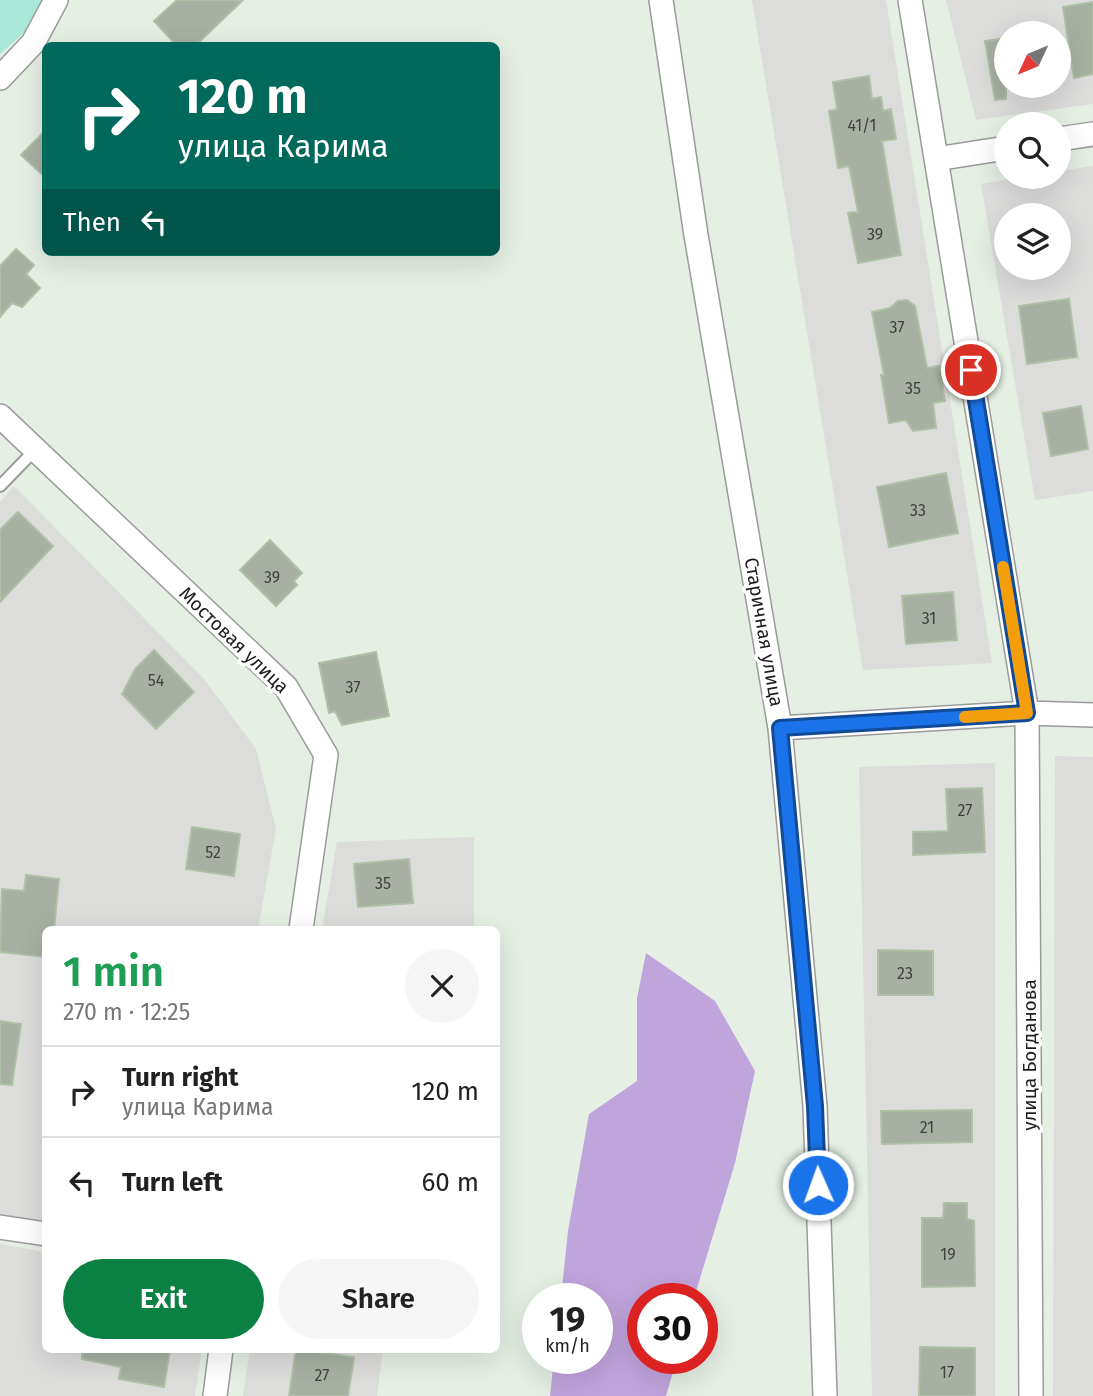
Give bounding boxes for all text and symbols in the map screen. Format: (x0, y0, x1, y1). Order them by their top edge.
north arrow (994, 21, 1071, 98)
map controls (994, 21, 1071, 280)
text: 120 m (178, 67, 308, 126)
icon: right (63, 70, 154, 161)
button: search (994, 112, 1071, 189)
house number: 41/1 (848, 116, 876, 135)
text: улица Карима (178, 127, 389, 165)
icon: left (135, 203, 173, 241)
button: layers (994, 203, 1071, 280)
text: Then (63, 207, 121, 238)
house number: 39 (867, 225, 883, 244)
house number: 37 (889, 318, 905, 337)
pin (941, 340, 1001, 400)
icon: arrive (952, 351, 990, 389)
house number: 35 (905, 379, 921, 398)
house number: 33 (910, 501, 926, 520)
street label: Старичная улица (740, 556, 788, 708)
house number: 39 (264, 568, 280, 587)
street label: Мостовая улица (174, 582, 294, 698)
house number: 31 (922, 609, 936, 628)
house number: 54 (148, 671, 165, 690)
house number: 37 (345, 678, 361, 697)
house number: 27 (958, 801, 972, 820)
house number: 52 (205, 843, 221, 862)
house number: 35 (375, 874, 391, 893)
text: 1 min (63, 947, 164, 997)
button: close (405, 949, 479, 1023)
house number: 23 (897, 964, 913, 983)
street label: улица Богданова (1018, 979, 1041, 1131)
text: 270 m · 12:25 (63, 998, 190, 1026)
text: Turn right (122, 1062, 239, 1093)
icon: right (63, 1073, 101, 1111)
text: 120 m (411, 1076, 479, 1107)
text: улица Карима (122, 1093, 273, 1121)
house number: 21 (920, 1118, 934, 1137)
position arrow (781, 1148, 855, 1222)
icon: left (63, 1164, 101, 1202)
text: Turn left (122, 1167, 223, 1198)
text: 60 m (421, 1167, 479, 1198)
house number: 19 (940, 1245, 956, 1264)
button: Exit (63, 1259, 264, 1339)
button: Share (278, 1259, 479, 1339)
speed limit sign: 30 (627, 1283, 718, 1374)
text: 19 (550, 1298, 585, 1340)
text: km/h (545, 1335, 590, 1357)
house number: 17 (940, 1363, 954, 1382)
house number: 27 (315, 1366, 329, 1385)

